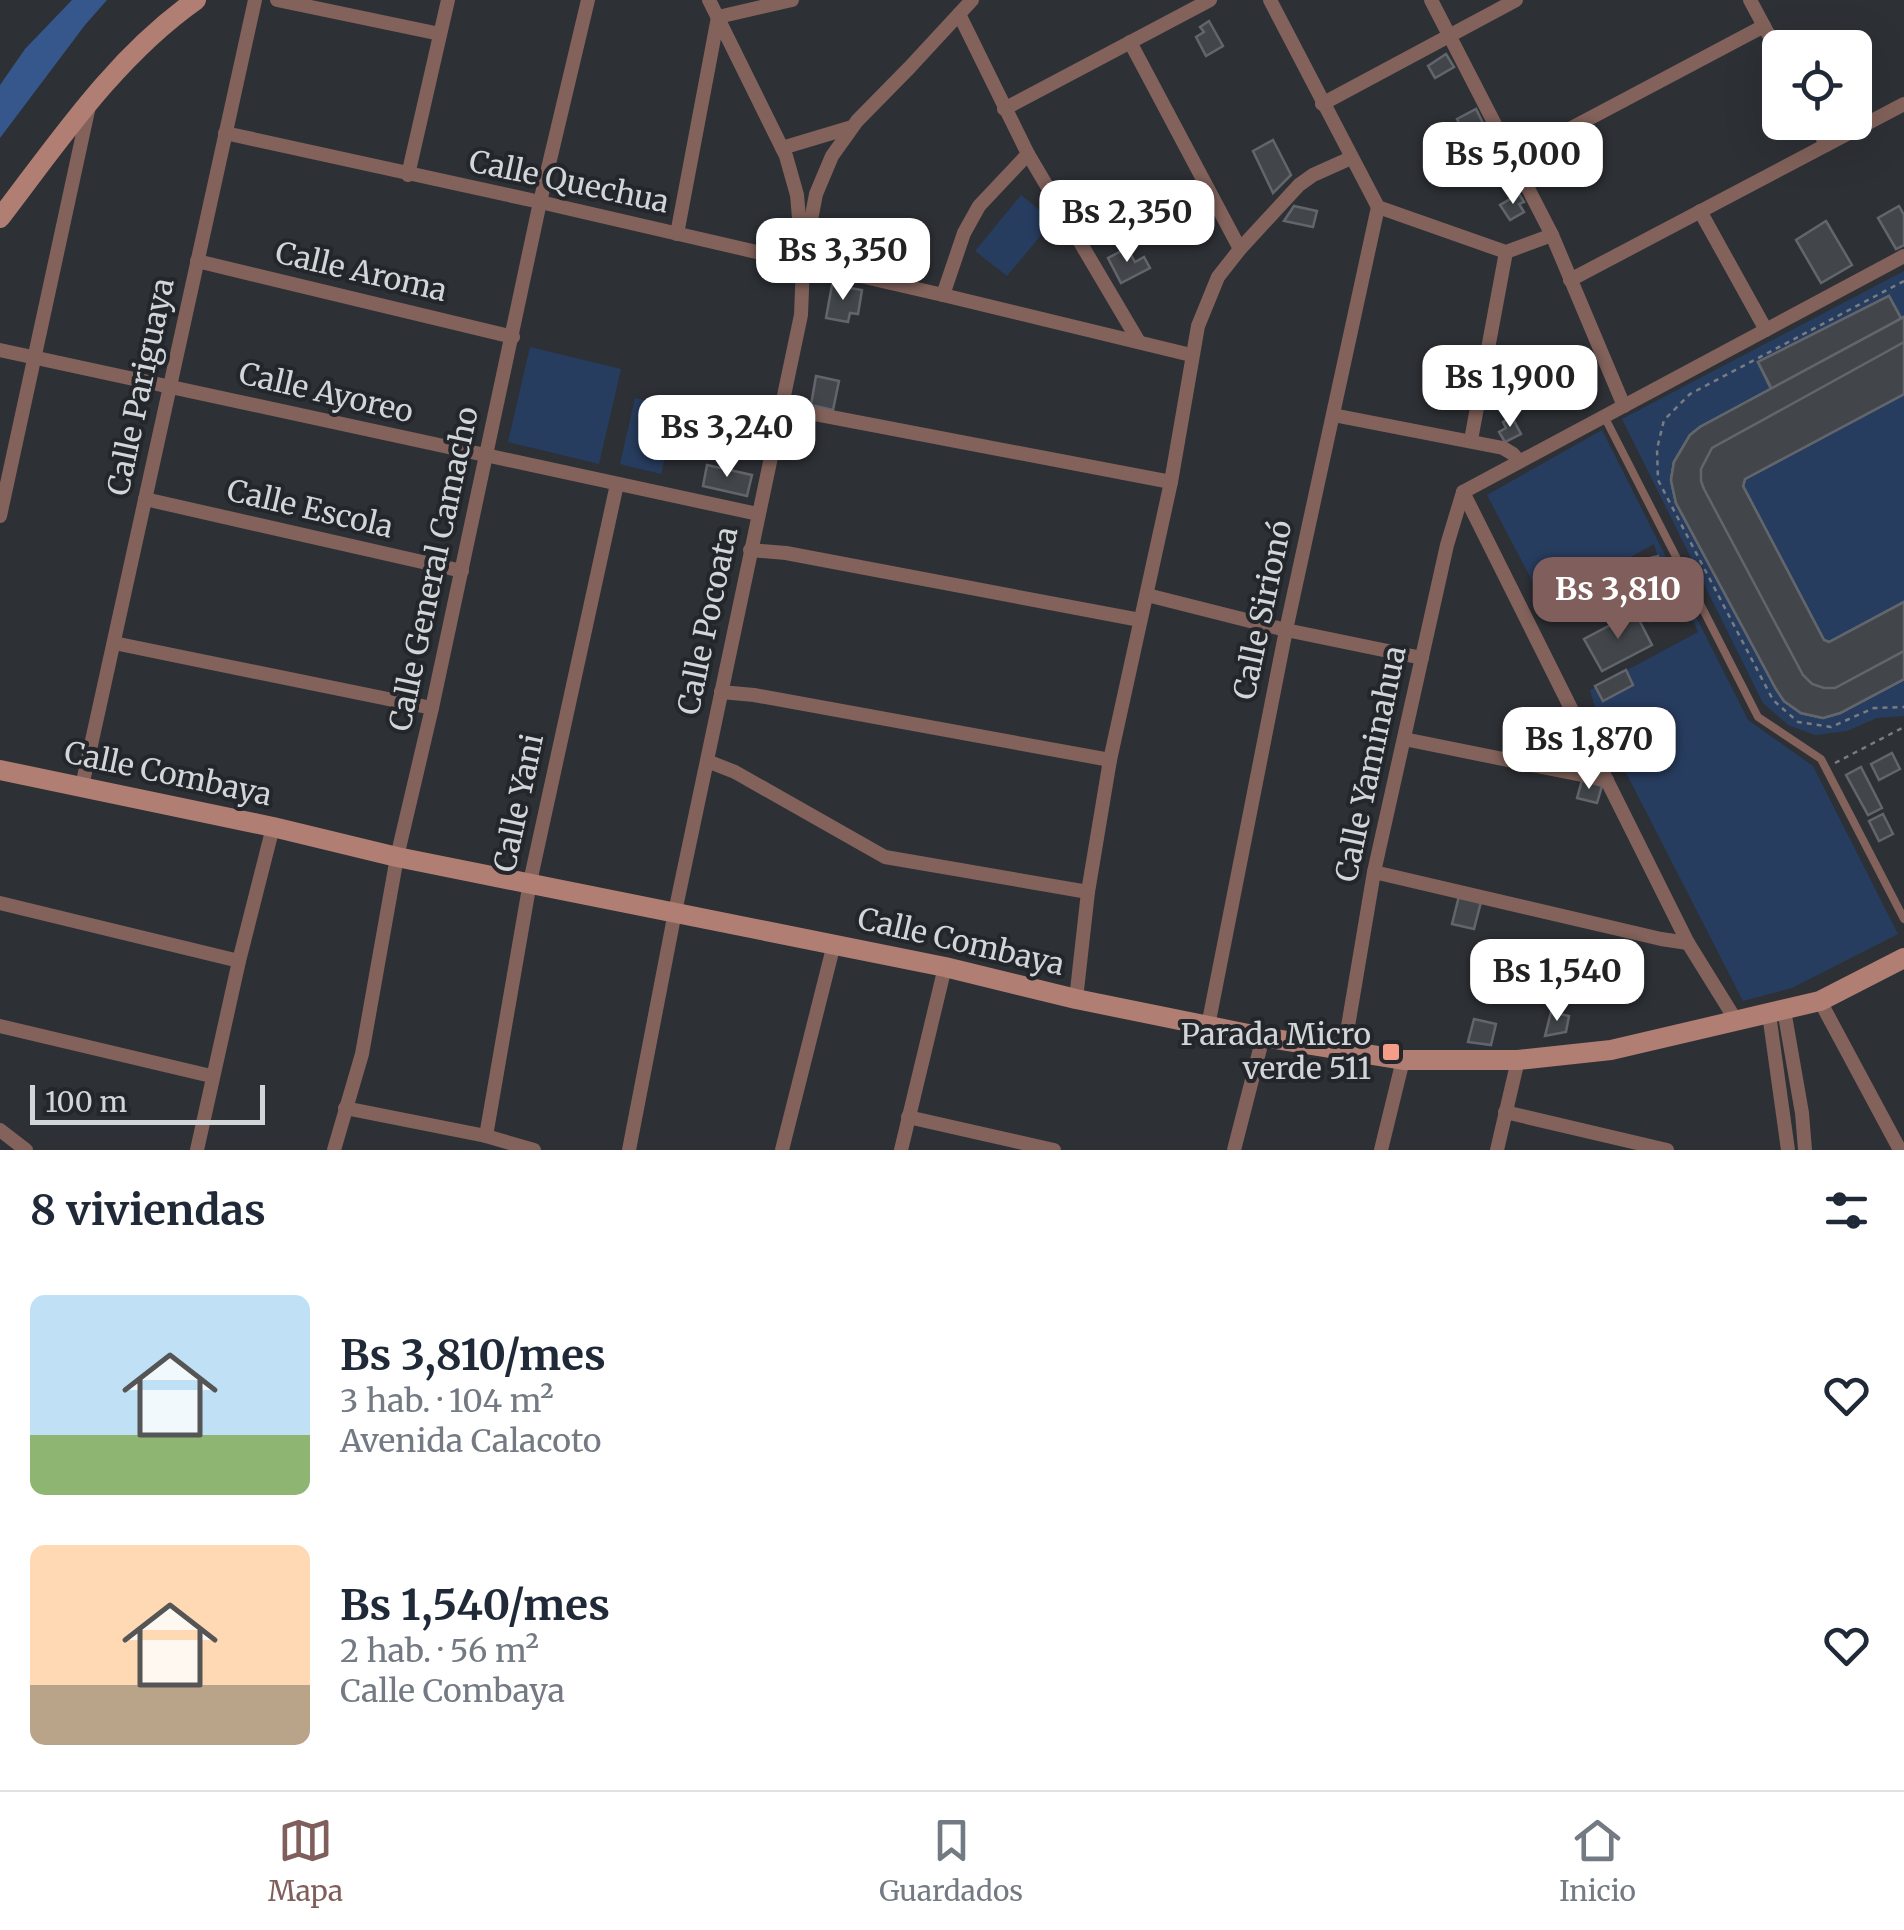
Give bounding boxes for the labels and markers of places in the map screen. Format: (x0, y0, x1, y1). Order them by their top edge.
pin: Bs 5,000 (1410, 122, 1616, 207)
pin: Bs 2,350 (1024, 180, 1230, 265)
pin: Bs 3,350 (740, 218, 946, 303)
pin: Bs 1,900 (1407, 345, 1613, 430)
pin: Bs 3,240 (624, 395, 830, 480)
pin: Bs 3,810 (1515, 557, 1721, 642)
pin: Bs 1,870 (1486, 707, 1692, 792)
pin: Bs 1,540 (1454, 939, 1660, 1024)
place label: Parada Micro verde 511 (1181, 1015, 1371, 1087)
marker: Parada Micro verde 511 (1380, 1041, 1402, 1063)

